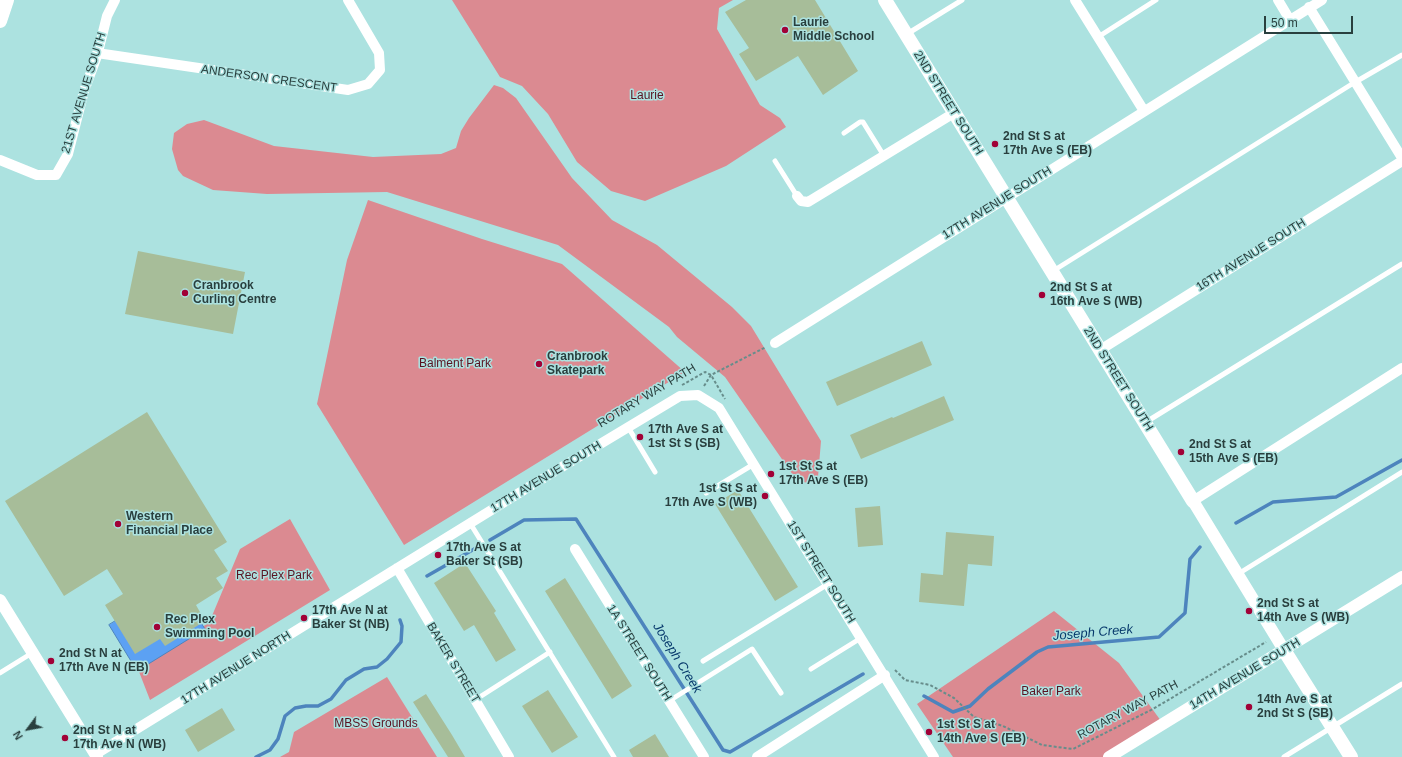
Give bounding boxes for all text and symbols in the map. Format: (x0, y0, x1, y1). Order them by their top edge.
scale bar (1266, 8, 1355, 34)
place label: Laurie Middle School (793, 16, 874, 44)
text: 50 m (1271, 16, 1298, 30)
marker: Laurie Middle School (780, 25, 790, 35)
street label: 21ST AVENUE SOUTH (59, 31, 109, 155)
street label: 2ND STREET SOUTH (910, 48, 986, 158)
street label: ANDERSON CRESCENT (200, 62, 338, 96)
park label: Laurie (630, 89, 664, 103)
place label: 2nd St S at 17th Ave S (EB) (1003, 130, 1092, 158)
marker: 2nd St S at 17th Ave S (EB) (990, 139, 1000, 149)
street label: 17TH AVENUE SOUTH (940, 163, 1054, 243)
street label: 16TH AVENUE SOUTH (1194, 215, 1308, 295)
place label: Cranbrook Curling Centre (193, 279, 276, 307)
place label: 2nd St S at 16th Ave S (WB) (1050, 281, 1142, 309)
marker: Cranbrook Curling Centre (180, 288, 190, 298)
marker: 2nd St S at 16th Ave S (WB) (1037, 290, 1047, 300)
street label: 2ND STREET SOUTH (1080, 324, 1156, 434)
place label: Cranbrook Skatepark (547, 350, 608, 378)
park label: Balment Park (419, 357, 491, 371)
marker: Cranbrook Skatepark (534, 359, 544, 369)
street label: ROTARY WAY PATH (595, 361, 699, 431)
place label: 17th Ave S at 1st St S (SB) (648, 423, 723, 451)
marker: 17th Ave S at 1st St S (SB) (635, 432, 645, 442)
street label: 17TH AVENUE SOUTH (488, 438, 604, 516)
place label: 2nd St S at 15th Ave S (EB) (1189, 438, 1278, 466)
marker: 2nd St S at 15th Ave S (EB) (1176, 447, 1186, 457)
place label: 1st St S at 17th Ave S (EB) (779, 460, 868, 488)
marker: 1st St S at 17th Ave S (EB) (766, 469, 776, 479)
place label: 1st St S at 17th Ave S (WB) (665, 482, 757, 510)
marker: 1st St S at 17th Ave S (WB) (760, 491, 770, 501)
place label: Western Financial Place (126, 510, 213, 538)
street label: 1ST STREET SOUTH (784, 518, 858, 626)
marker: Western Financial Place (113, 519, 123, 529)
place label: 17th Ave S at Baker St (SB) (446, 541, 523, 569)
marker: 17th Ave S at Baker St (SB) (433, 550, 443, 560)
park label: Rec Plex Park (236, 569, 312, 583)
place label: 2nd St S at 14th Ave S (WB) (1257, 597, 1349, 625)
street label: 1A STREET SOUTH (604, 602, 674, 704)
place label: 17th Ave N at Baker St (NB) (312, 604, 389, 632)
marker: 2nd St S at 14th Ave S (WB) (1244, 606, 1254, 616)
place label: Rec Plex Swimming Pool (165, 613, 254, 641)
marker: 17th Ave N at Baker St (NB) (299, 613, 309, 623)
street label: BAKER STREET (423, 620, 483, 706)
water label: Joseph Creek (649, 620, 705, 696)
marker: Rec Plex Swimming Pool (152, 622, 162, 632)
water label: Joseph Creek (1052, 622, 1134, 644)
street label: 17TH AVENUE NORTH (178, 628, 294, 708)
street label: 14TH AVENUE SOUTH (1187, 635, 1303, 713)
place label: 2nd St N at 17th Ave N (EB) (59, 647, 149, 675)
marker: 2nd St N at 17th Ave N (EB) (46, 656, 56, 666)
street label: ROTARY WAY PATH (1075, 677, 1181, 743)
park label: Baker Park (1021, 685, 1081, 699)
place label: 14th Ave S at 2nd St S (SB) (1257, 693, 1333, 721)
marker: 14th Ave S at 2nd St S (SB) (1244, 702, 1254, 712)
north arrow (8, 709, 48, 749)
park label: MBSS Grounds (334, 717, 418, 731)
place label: 1st St S at 14th Ave S (EB) (937, 718, 1026, 746)
place label: 2nd St N at 17th Ave N (WB) (73, 724, 166, 752)
marker: 1st St S at 14th Ave S (EB) (924, 727, 934, 737)
text: N (11, 729, 25, 742)
marker: 2nd St N at 17th Ave N (WB) (60, 733, 70, 743)

